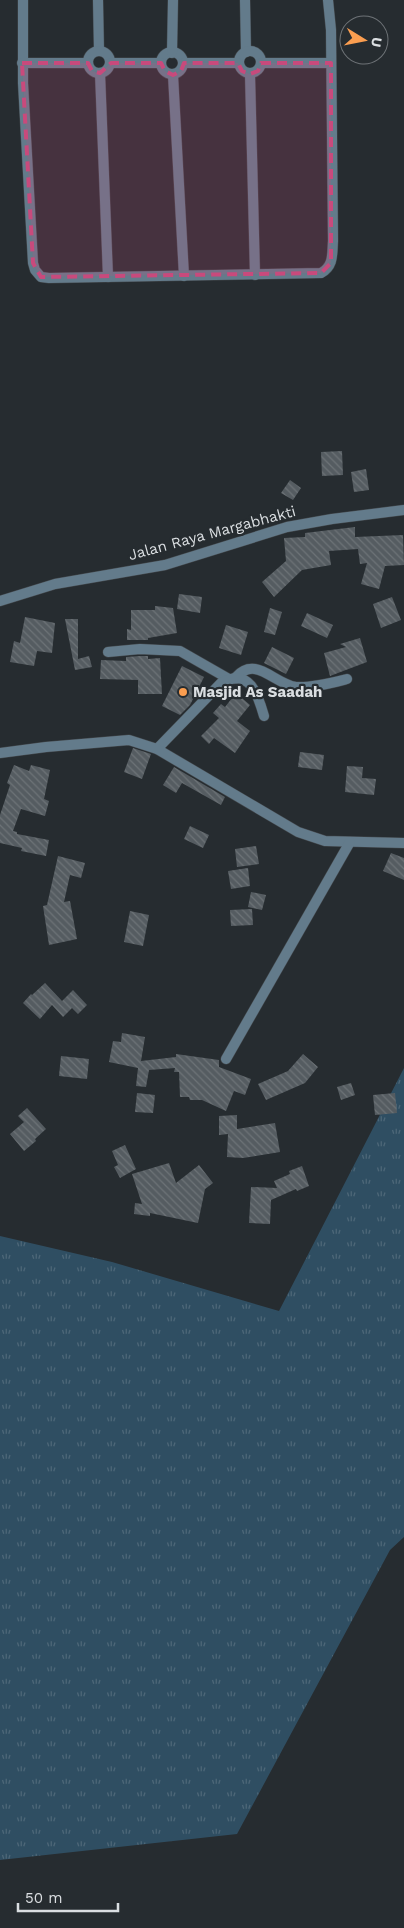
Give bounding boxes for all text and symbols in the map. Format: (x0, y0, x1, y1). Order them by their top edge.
north arrow (339, 15, 389, 65)
text: U (368, 36, 386, 49)
street label: Jalan Raya Margabhakti (126, 502, 298, 564)
place label: Masjid As Saadah (193, 683, 322, 701)
marker: Masjid As Saadah (177, 686, 189, 698)
scale bar (18, 1880, 118, 1912)
text: 50 m (25, 1889, 62, 1907)

